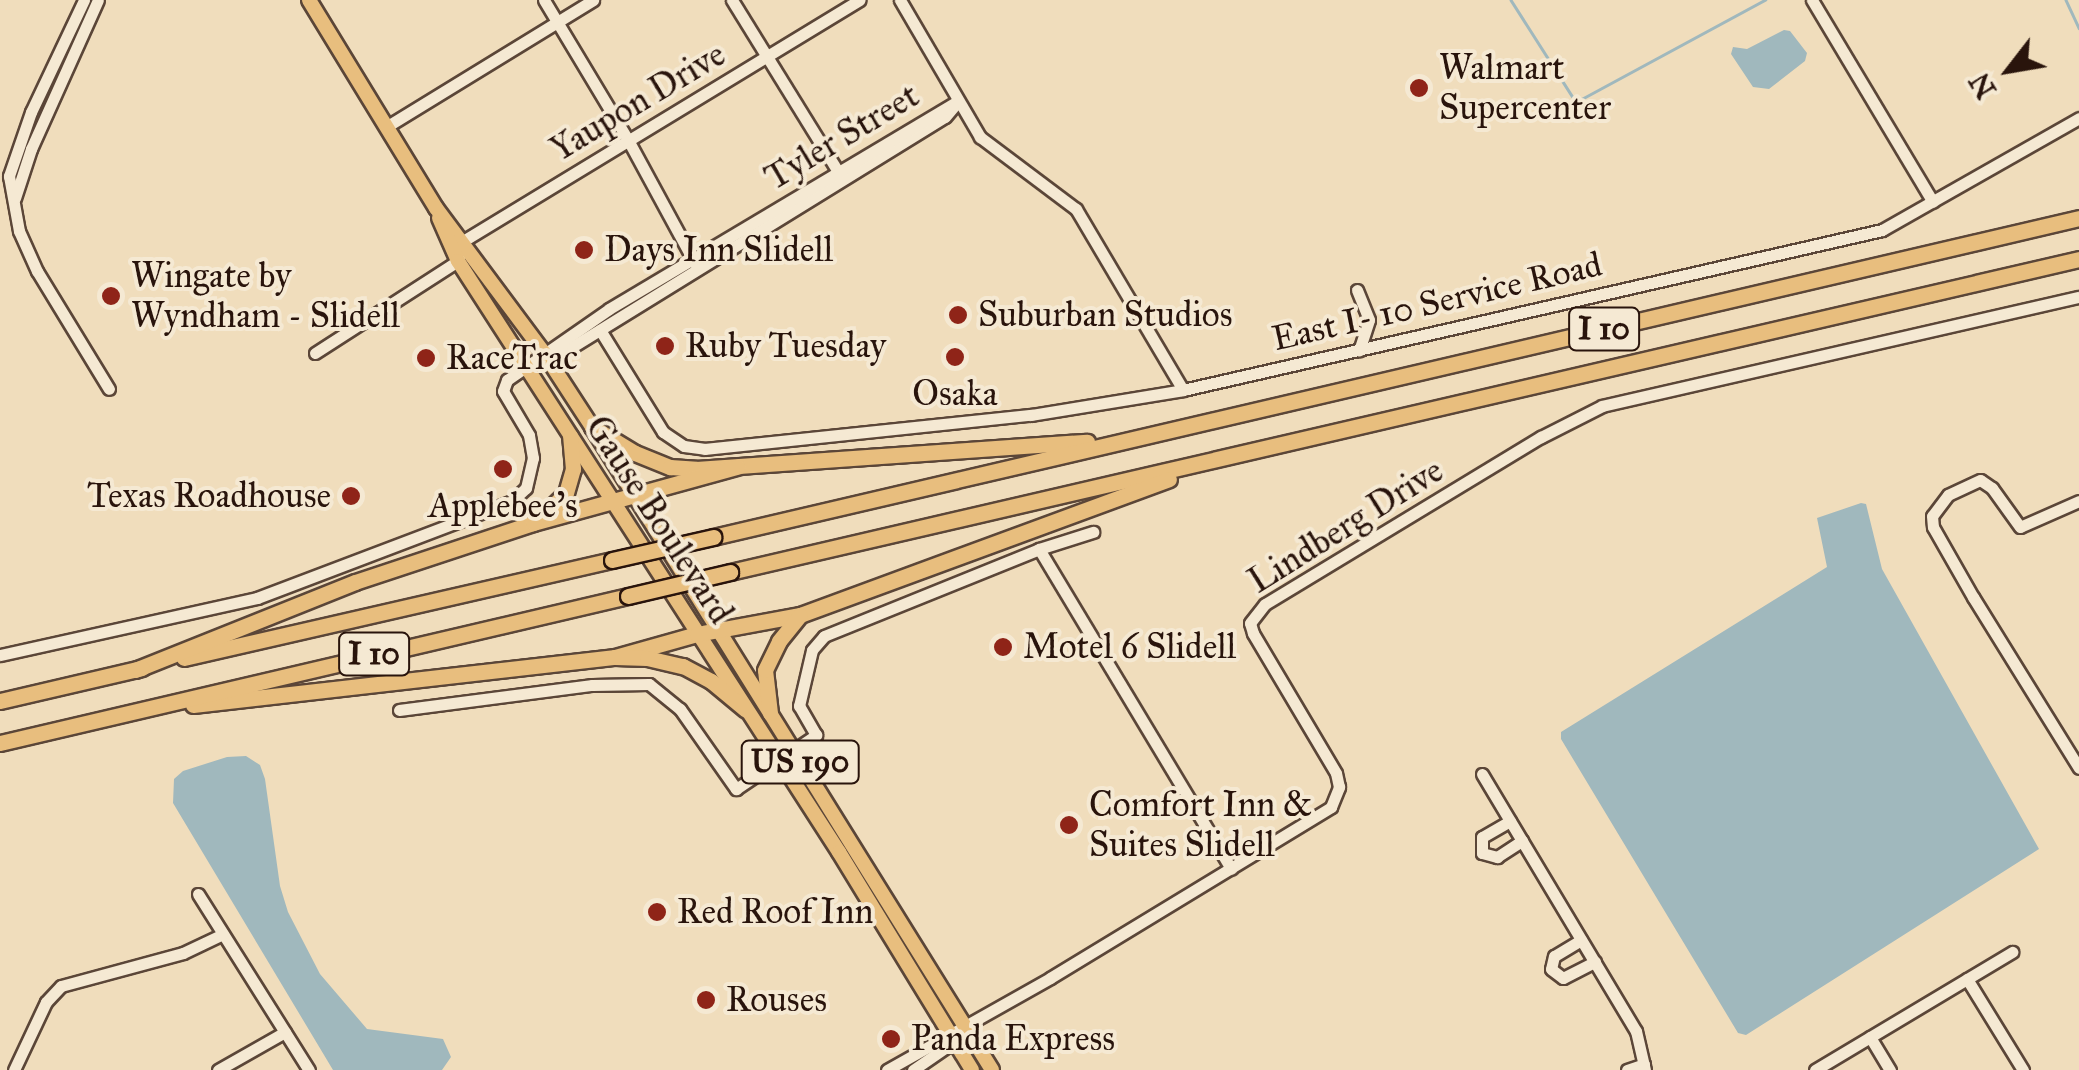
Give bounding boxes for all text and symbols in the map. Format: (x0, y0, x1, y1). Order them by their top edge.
north arrow (1959, 20, 2059, 120)
street label: Yaupon Drive (543, 33, 733, 171)
place label: Walmart Supercenter (1439, 47, 1611, 129)
text: N (1962, 67, 2004, 105)
street label: Tyler Street (758, 75, 926, 199)
marker: Walmart Supercenter (1408, 77, 1430, 99)
place label: Days Inn Slidell (604, 229, 833, 271)
marker: Days Inn Slidell (573, 239, 595, 261)
street label: East I- 10 Service Road (1268, 244, 1606, 360)
place label: Wingate by Wyndham - Slidell (131, 255, 400, 337)
marker: Wingate by Wyndham - Slidell (100, 285, 122, 307)
place label: Suburban Studios (978, 294, 1233, 336)
road number: I 10 (1566, 302, 1642, 356)
marker: Suburban Studios (947, 304, 969, 326)
place label: Ruby Tuesday (685, 325, 886, 367)
marker: Ruby Tuesday (654, 335, 676, 357)
place label: RaceTrac (446, 337, 578, 379)
marker: Osaka (944, 346, 966, 368)
marker: RaceTrac (415, 347, 437, 369)
place label: Osaka (912, 373, 998, 415)
street label: Gause Boulevard (576, 408, 742, 632)
street label: Lindberg Drive (1241, 450, 1451, 602)
marker: Applebee's (492, 458, 514, 480)
place label: Texas Roadhouse (87, 475, 331, 517)
marker: Texas Roadhouse (340, 485, 362, 507)
place label: Applebee's (428, 485, 578, 527)
place label: Motel 6 Slidell (1023, 626, 1236, 668)
road number: I 10 (336, 627, 412, 681)
marker: Motel 6 Slidell (992, 636, 1014, 658)
road number: US 190 (740, 735, 860, 789)
place label: Comfort Inn & Suites Slidell (1089, 784, 1312, 866)
marker: Comfort Inn & Suites Slidell (1058, 814, 1080, 836)
place label: Red Roof Inn (677, 891, 873, 933)
marker: Red Roof Inn (646, 901, 668, 923)
place label: Rouses (726, 979, 827, 1021)
marker: Rouses (695, 989, 717, 1011)
place label: Panda Express (911, 1018, 1115, 1060)
marker: Panda Express (880, 1028, 902, 1050)

